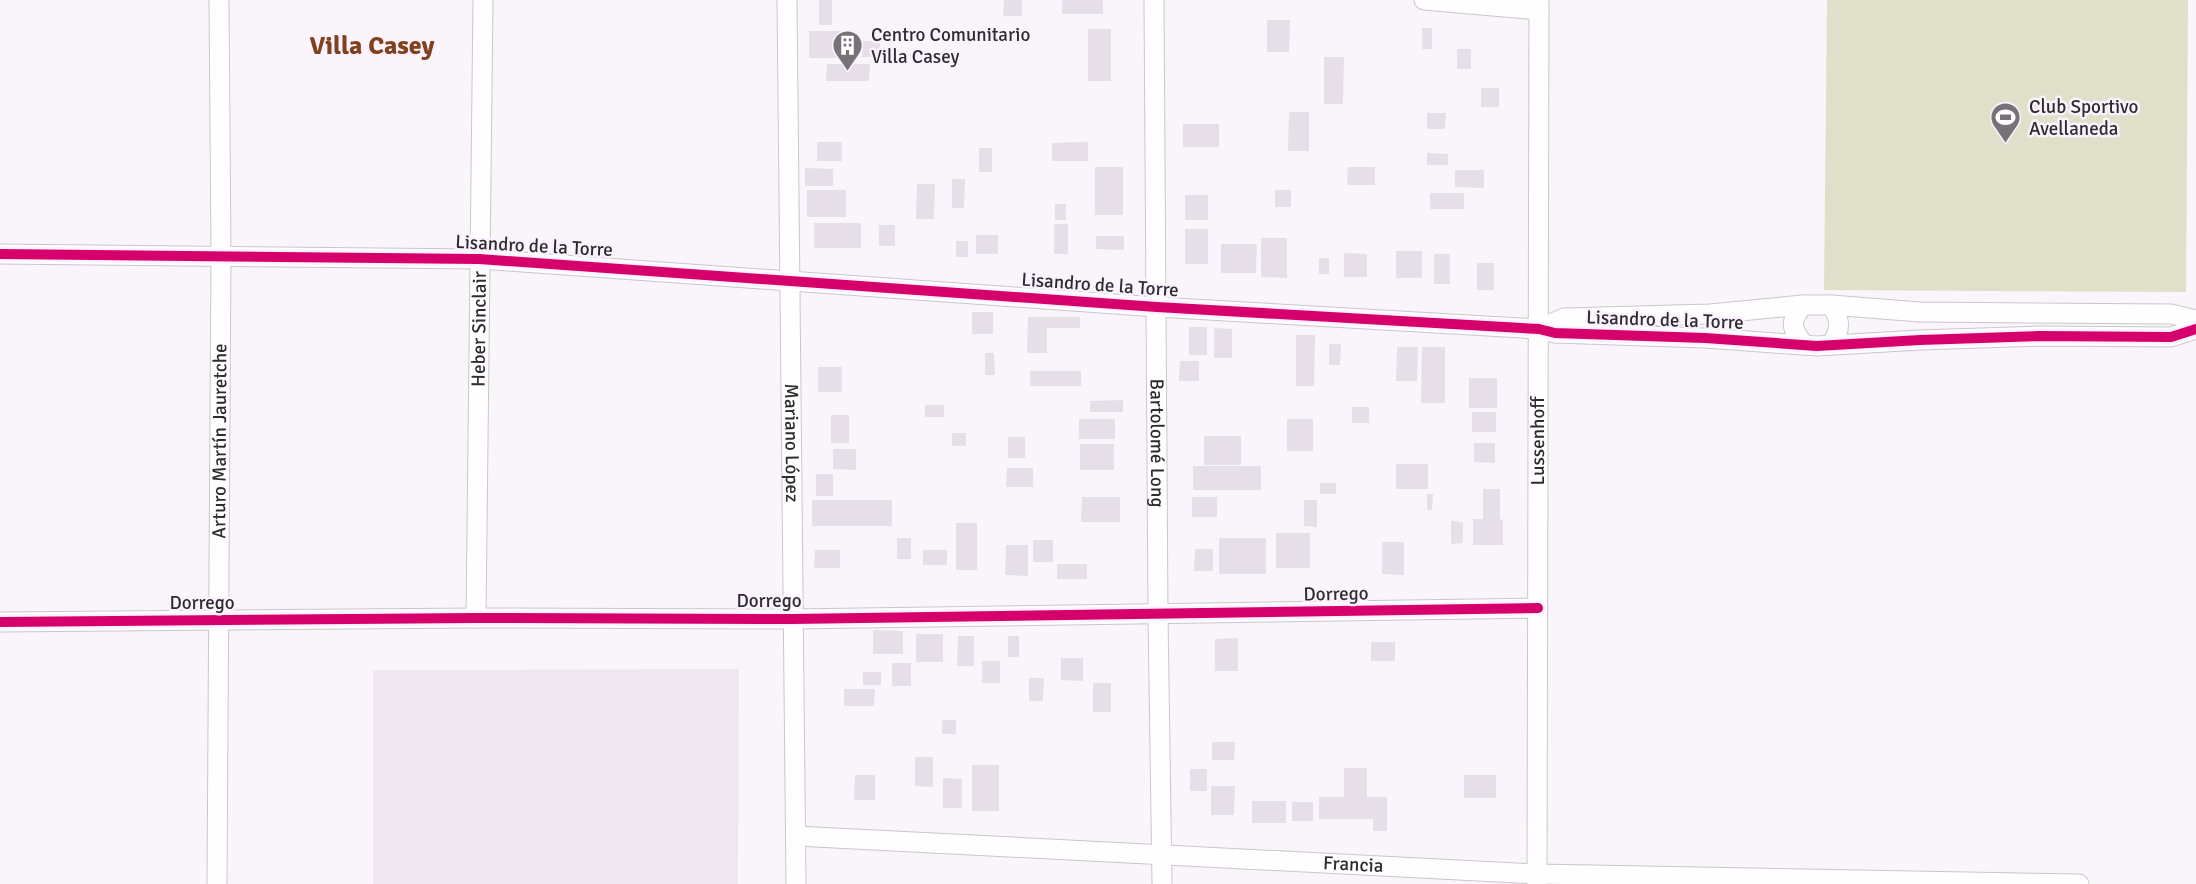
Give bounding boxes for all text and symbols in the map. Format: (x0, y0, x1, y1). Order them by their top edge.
place label: Centro Comunitario Villa Casey (871, 23, 1030, 69)
building icon: Centro Comunitario Villa Casey (831, 29, 865, 73)
district label: Villa Casey (310, 30, 435, 62)
place label: Club Sportivo Avellaneda (2029, 95, 2138, 141)
sports icon: Club Sportivo Avellaneda (1989, 101, 2023, 145)
street label: Lisandro de la Torre (455, 230, 613, 262)
street label: Lisandro de la Torre (1020, 268, 1180, 302)
street label: Heber Sinclair (467, 271, 492, 387)
street label: Lisandro de la Torre (1586, 305, 1744, 335)
street label: Arturo Martín Jauretche (207, 343, 232, 539)
street label: Bartolomé Long (1144, 379, 1169, 507)
street label: Mariano López (779, 383, 804, 503)
street label: Lussenhoff (1526, 396, 1550, 485)
street label: Dorrego (1303, 581, 1369, 607)
street label: Dorrego (736, 589, 802, 613)
street label: Dorrego (169, 591, 235, 615)
street label: Francia (1323, 851, 1384, 878)

